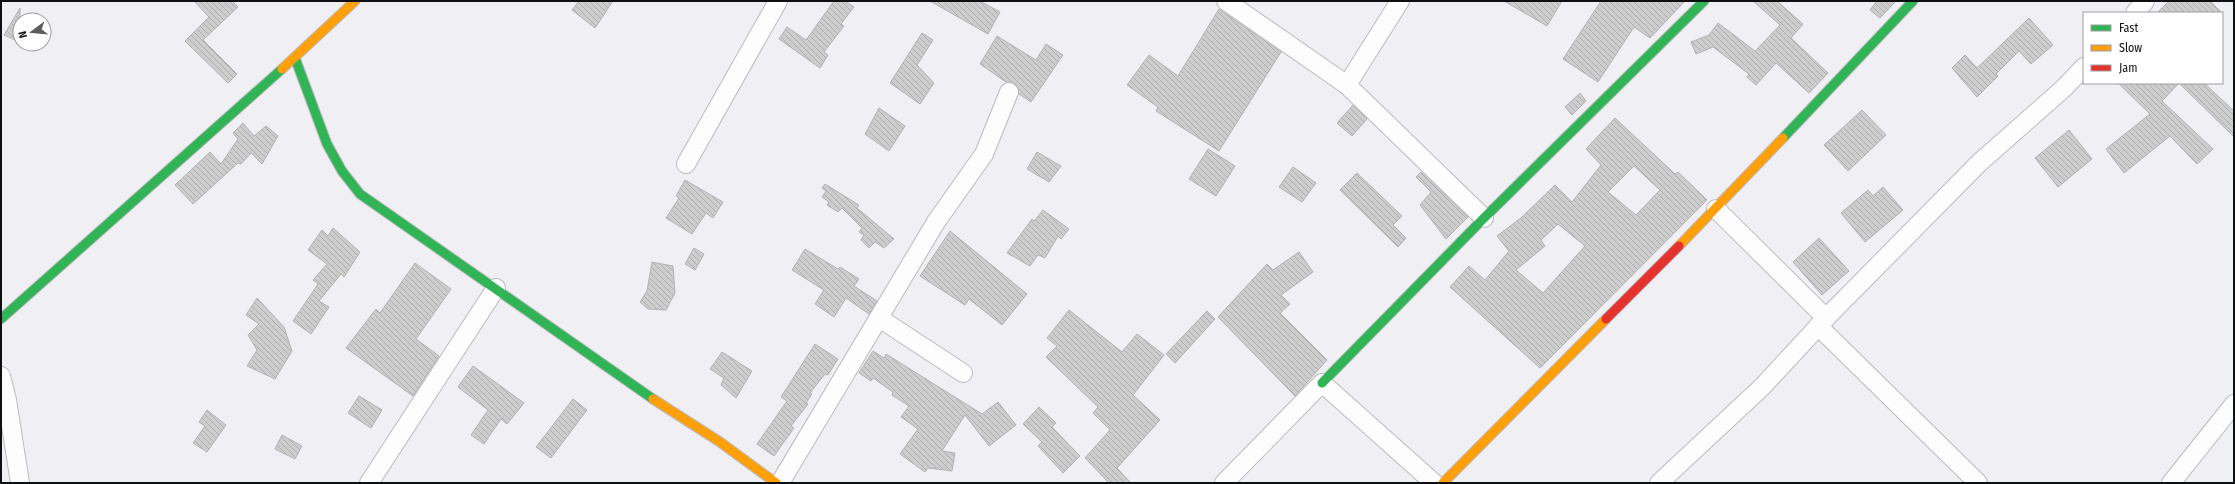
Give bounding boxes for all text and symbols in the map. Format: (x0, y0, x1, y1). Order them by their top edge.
north arrow (12, 12, 52, 52)
legend (2083, 12, 2223, 84)
text: Fast (2119, 21, 2138, 35)
text: N (16, 30, 30, 40)
text: Slow (2119, 41, 2142, 55)
text: Jam (2119, 61, 2137, 75)

